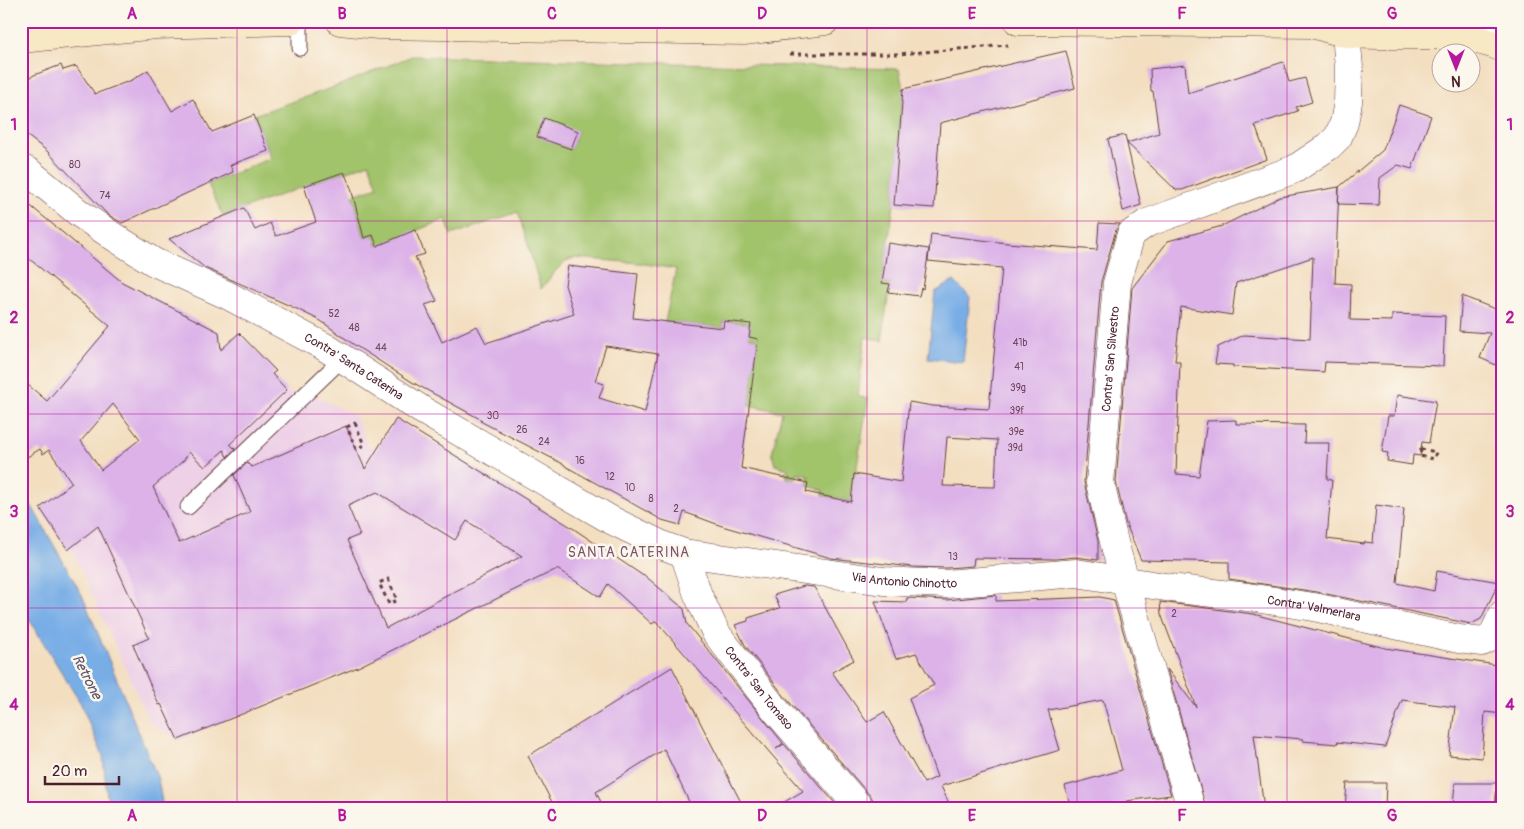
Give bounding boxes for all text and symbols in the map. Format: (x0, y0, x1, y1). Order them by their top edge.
text: A (127, 4, 138, 24)
text: B (337, 4, 347, 24)
text: C (547, 4, 557, 24)
text: D (757, 4, 767, 24)
text: E (968, 4, 977, 24)
text: F (1177, 4, 1187, 24)
text: G (1387, 4, 1398, 24)
north arrow (1432, 42, 1482, 92)
text: N (1451, 72, 1461, 89)
text: 1 (11, 115, 17, 135)
text: 1 (1507, 115, 1513, 135)
house number: 80 (69, 159, 81, 171)
house number: 74 (99, 190, 111, 202)
street label: Contra' San Silvestro (1099, 305, 1123, 412)
text: 2 (10, 308, 19, 328)
house number: 52 (328, 308, 340, 320)
text: 2 (1506, 308, 1515, 328)
house number: 48 (349, 322, 359, 334)
street label: Contra' Santa Caterina (302, 330, 406, 404)
house number: 41b (1013, 337, 1027, 349)
house number: 44 (375, 342, 387, 354)
house number: 41 (1014, 361, 1024, 373)
house number: 39g (1010, 382, 1026, 394)
house number: 39f (1010, 405, 1024, 417)
house number: 30 (487, 410, 499, 422)
house number: 26 (516, 424, 528, 436)
house number: 39e (1008, 426, 1024, 438)
house number: 24 (538, 436, 550, 448)
house number: 39d (1007, 442, 1023, 454)
house number: 16 (575, 455, 585, 467)
house number: 12 (605, 471, 615, 483)
house number: 10 (625, 482, 636, 494)
house number: 8 (648, 493, 654, 505)
text: 3 (10, 502, 19, 522)
text: 3 (1506, 502, 1515, 522)
house number: 2 (673, 503, 679, 515)
district label: SANTA CATERINA (568, 544, 690, 561)
house number: 13 (948, 551, 958, 563)
street label: Via Antonio Chinotto (850, 569, 958, 592)
street label: Contra' Valmerlara (1266, 592, 1363, 625)
house number: 2 (1171, 608, 1177, 620)
street label: Contra' San Tomaso (721, 643, 797, 733)
water label: Retrone (69, 652, 106, 704)
text: 4 (9, 695, 19, 715)
text: 4 (1505, 695, 1515, 715)
scale bar (45, 754, 119, 786)
text: 20 m (52, 762, 87, 781)
text: A (127, 806, 138, 826)
text: B (337, 806, 347, 826)
text: C (547, 806, 557, 826)
text: D (757, 806, 767, 826)
text: E (968, 806, 977, 826)
text: F (1177, 806, 1187, 826)
text: G (1387, 806, 1398, 826)

